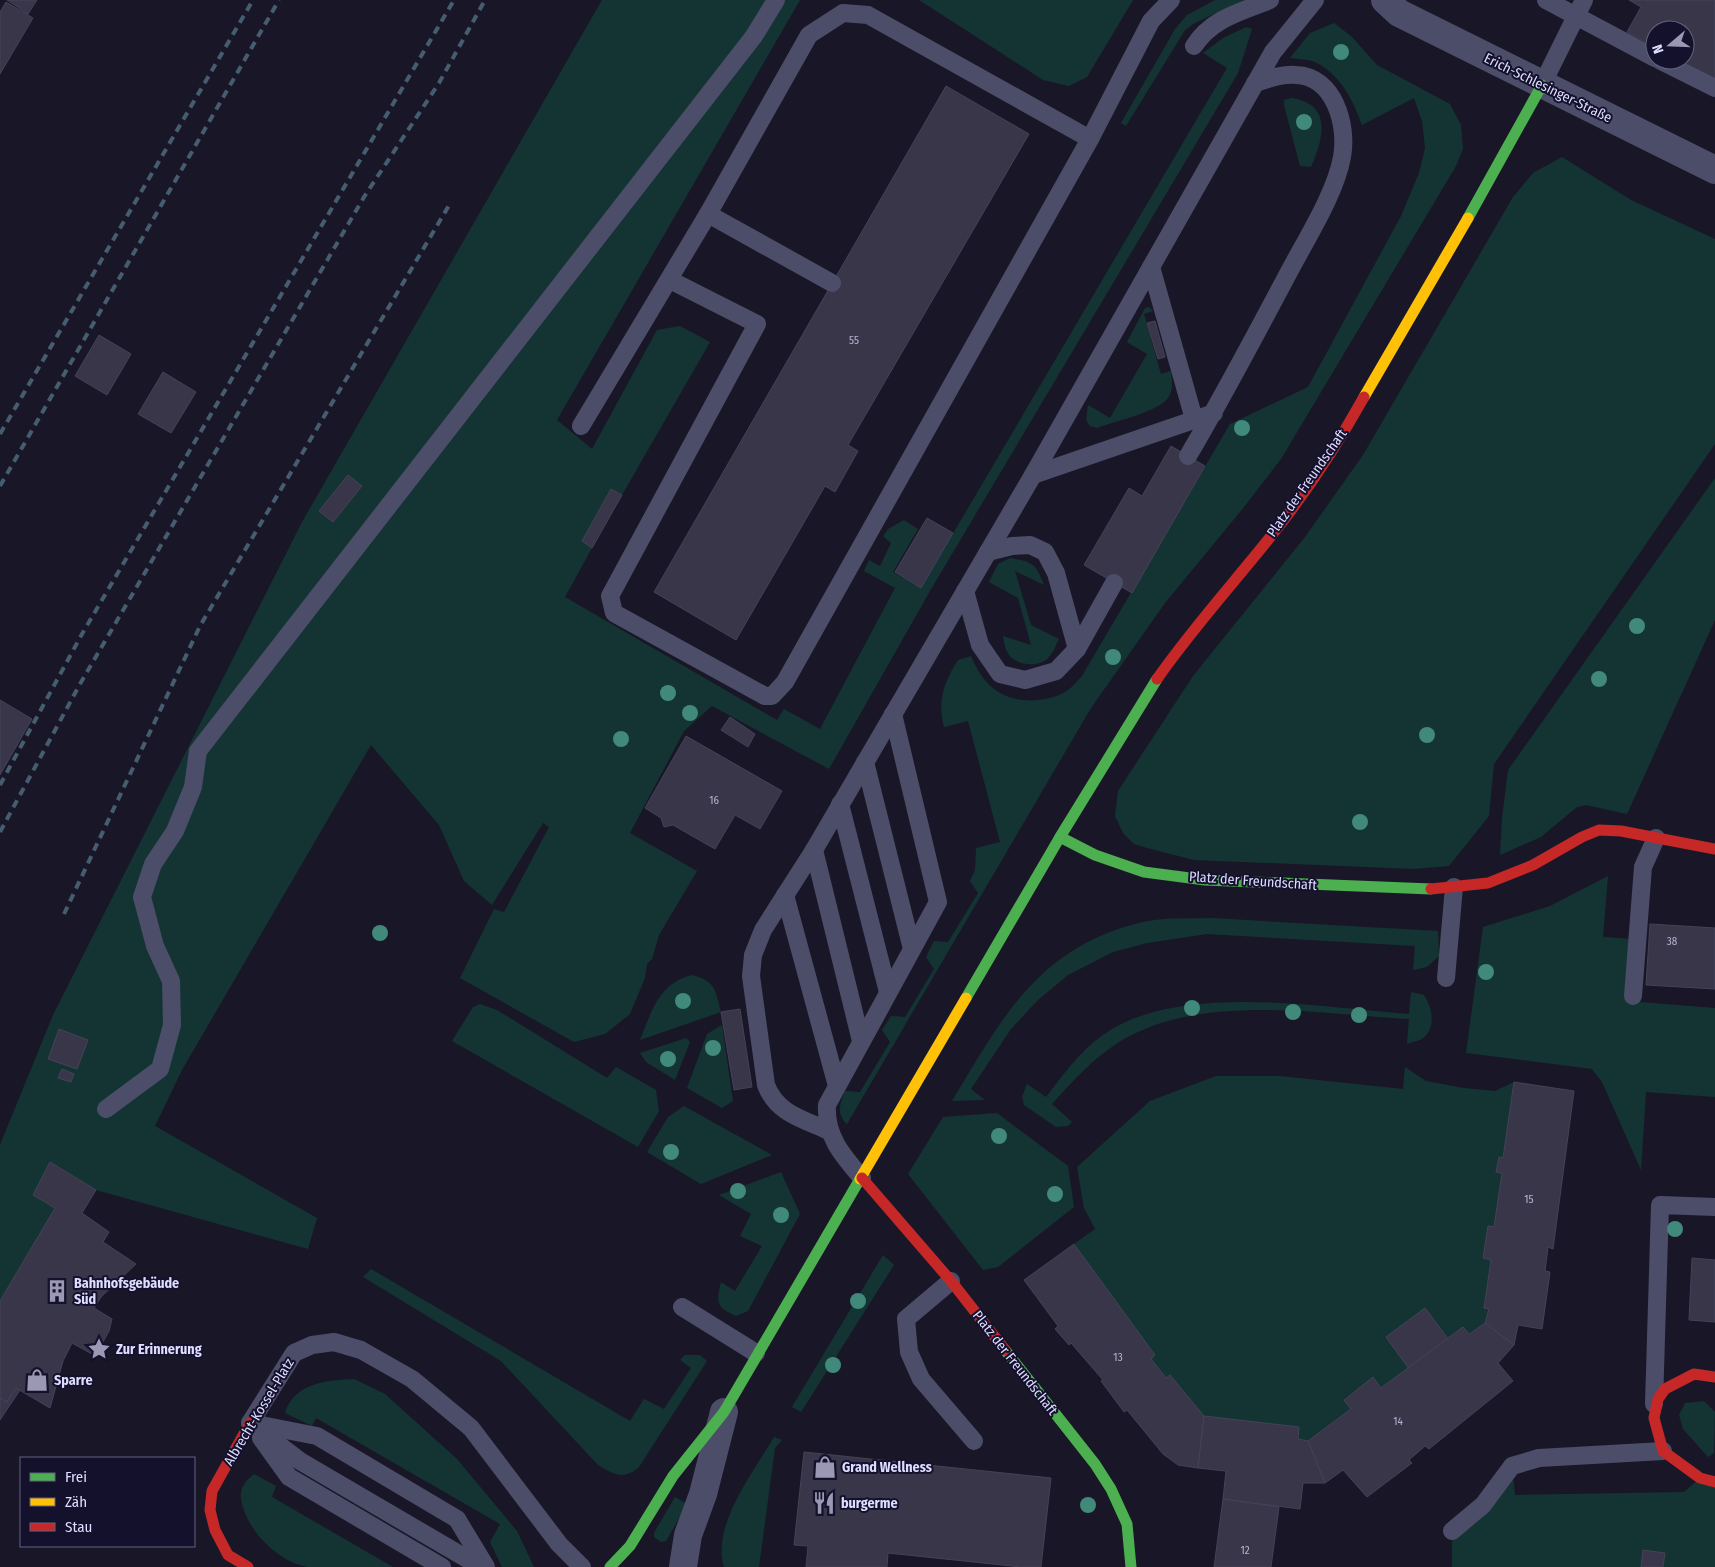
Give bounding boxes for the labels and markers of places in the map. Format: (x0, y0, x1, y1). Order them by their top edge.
place label: Bahnhofsgebäude Süd (74, 1275, 179, 1308)
building icon: Bahnhofsgebäude Süd (44, 1278, 70, 1304)
place icon: Zur Erinnerung (86, 1336, 112, 1362)
place label: Zur Erinnerung (116, 1341, 202, 1358)
shop icon: Sparre (24, 1367, 50, 1393)
place label: Sparre (54, 1372, 93, 1389)
shop icon: Grand Wellness (812, 1454, 838, 1480)
place label: Grand Wellness (842, 1459, 932, 1476)
restaurant icon: burgerme (811, 1490, 837, 1516)
place label: burgerme (841, 1495, 898, 1512)

